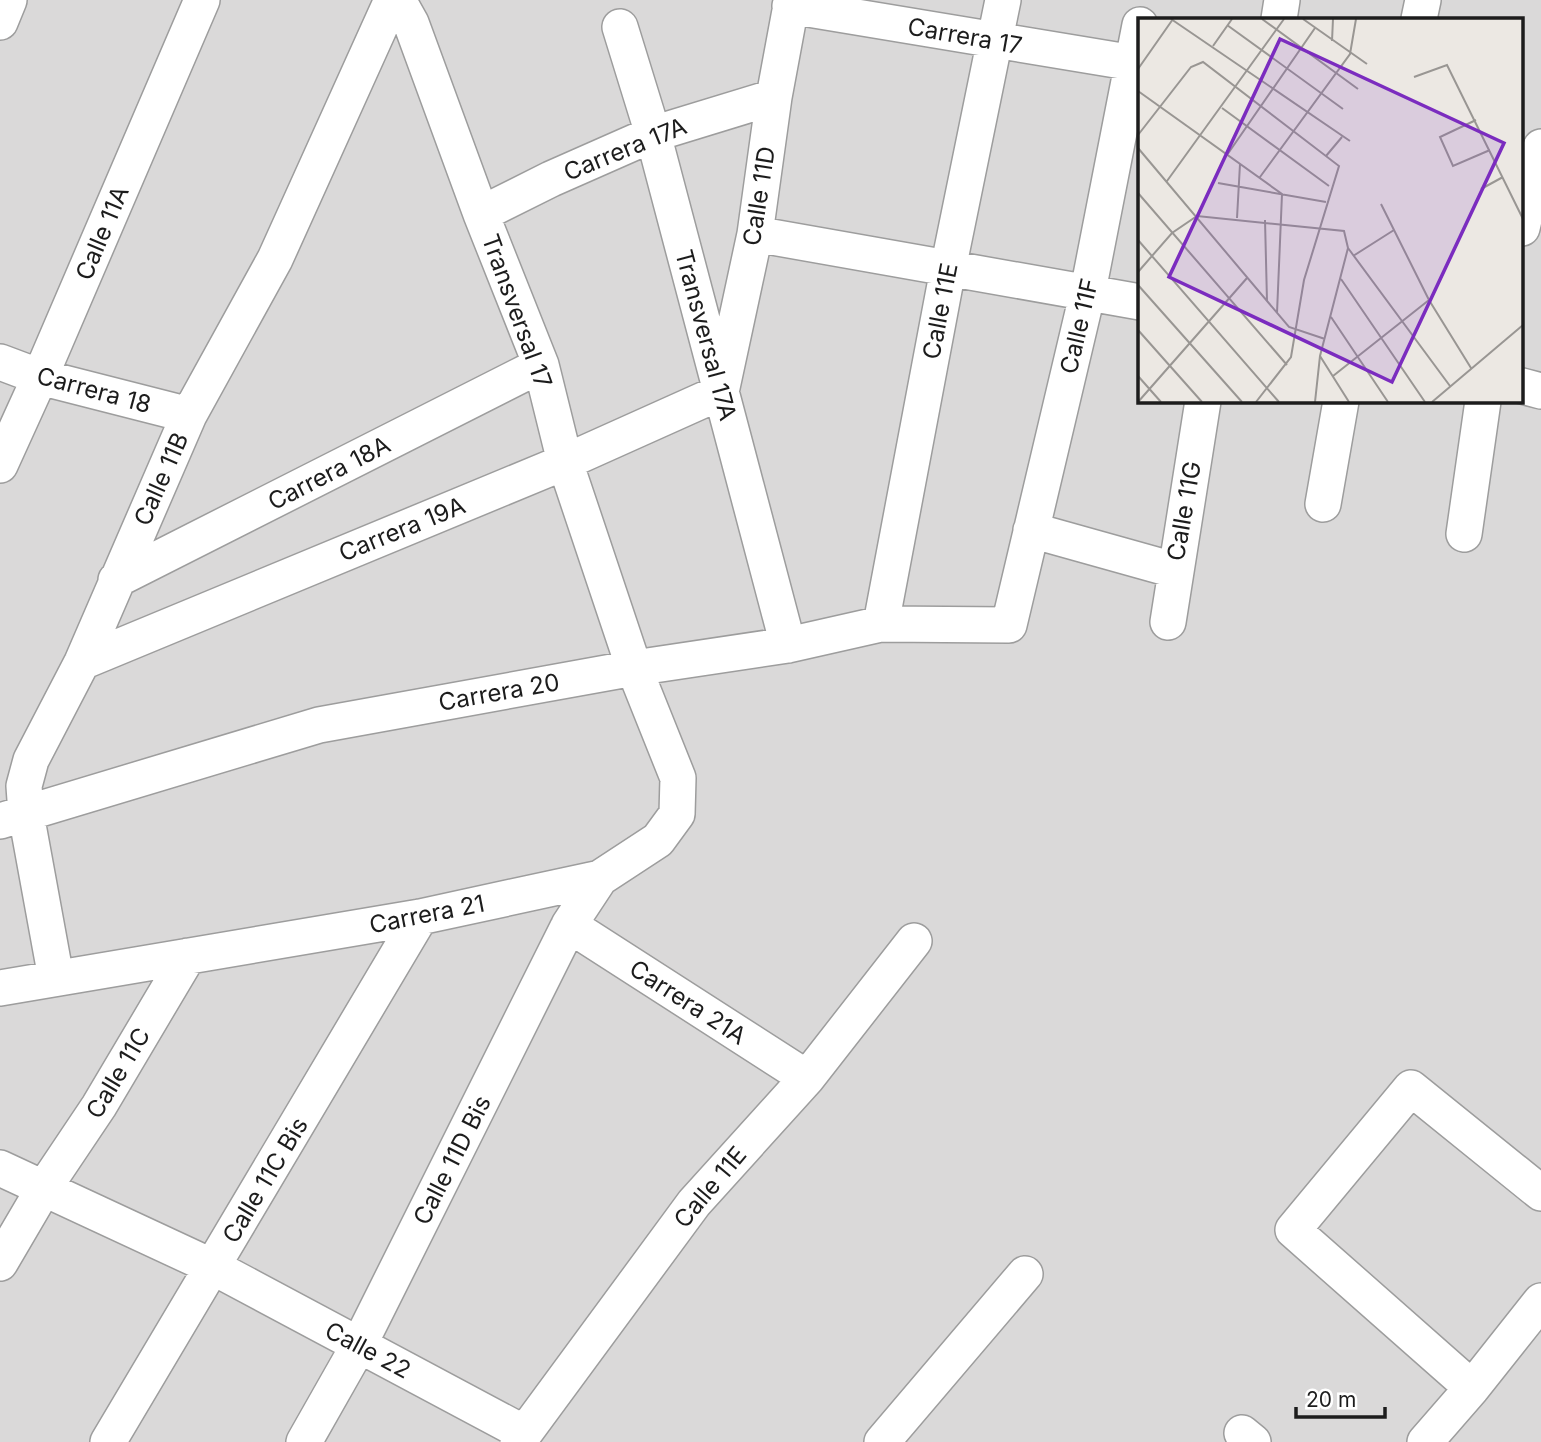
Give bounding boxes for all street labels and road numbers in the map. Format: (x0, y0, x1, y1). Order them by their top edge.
street label: Carrera 17 (906, 12, 1024, 60)
street label: Carrera 17A (559, 111, 691, 187)
street label: Calle 11D (737, 144, 781, 248)
street label: Calle 11A (69, 182, 135, 284)
street label: Transversal 17 (476, 230, 558, 392)
street label: Transversal 17A (669, 246, 743, 424)
street label: Calle 11E (916, 260, 964, 362)
street label: Calle 11F (1054, 275, 1104, 377)
street label: Carrera 18 (34, 361, 154, 419)
street label: Calle 11B (128, 428, 194, 530)
street label: Carrera 18A (263, 430, 395, 516)
street label: Calle 11G (1161, 459, 1207, 563)
street label: Carrera 19A (335, 491, 469, 567)
street label: Carrera 20 (436, 667, 562, 717)
street label: Carrera 21 (367, 889, 487, 939)
street label: Carrera 21A (624, 954, 752, 1050)
street label: Calle 11C (80, 1022, 156, 1124)
street label: Calle 11D Bis (407, 1091, 497, 1229)
street label: Calle 11C Bis (216, 1112, 314, 1248)
street label: Calle 11E (668, 1140, 752, 1234)
street label: Calle 22 (320, 1315, 416, 1385)

